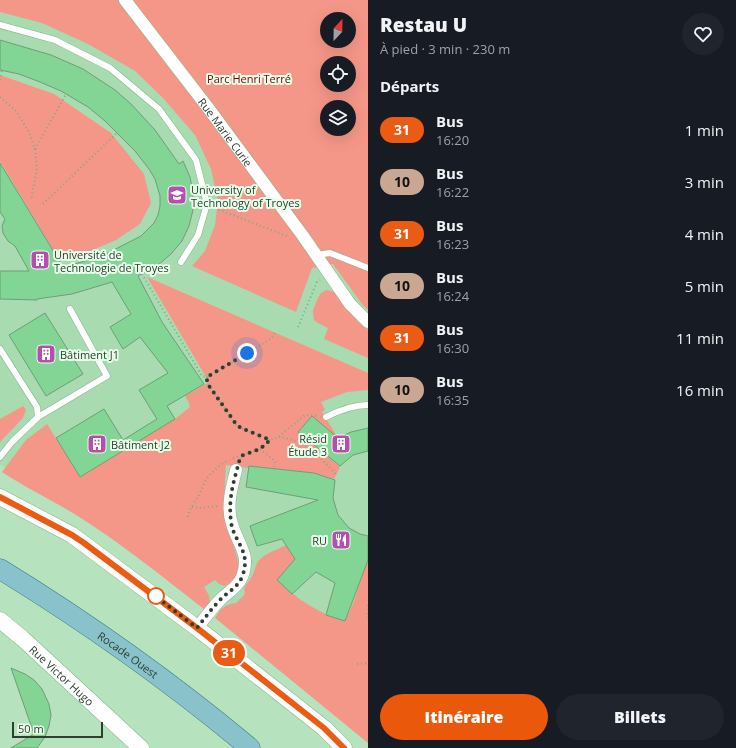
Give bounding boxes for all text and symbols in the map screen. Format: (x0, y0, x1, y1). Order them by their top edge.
north arrow (320, 12, 356, 48)
map controls (320, 12, 356, 136)
text: Restau U (380, 12, 467, 38)
button: heart (682, 13, 724, 55)
text: À pied · 3 min · 230 m (380, 40, 510, 58)
button: locate (320, 56, 356, 92)
park label: Parc Henri Terré (207, 71, 291, 86)
text: Départs (380, 76, 439, 96)
street label: Rue Marie Curie (195, 94, 256, 169)
button: layers (320, 100, 356, 136)
text: Bus (436, 111, 463, 131)
text: 31 (394, 120, 410, 139)
text: 1 min (685, 120, 724, 140)
text: 16:20 (436, 131, 469, 149)
text: Bus (436, 163, 463, 183)
text: 10 (394, 172, 410, 191)
text: 3 min (685, 172, 724, 192)
place label: University of Technology of Troyes (191, 182, 300, 210)
text: 16:22 (436, 183, 469, 201)
school or university icon: University of Technology of Troyes (166, 184, 188, 206)
text: Bus (436, 215, 463, 235)
text: 31 (394, 224, 410, 243)
text: 4 min (685, 224, 724, 244)
text: 16:23 (436, 235, 469, 253)
place label: Université de Technologie de Troyes (54, 247, 169, 275)
building icon: Université de Technologie de Troyes (29, 249, 51, 271)
text: Bus (436, 267, 463, 287)
text: 10 (394, 276, 410, 295)
text: 5 min (685, 276, 724, 296)
text: 16:24 (436, 287, 469, 305)
text: Bus (436, 319, 463, 339)
text: 31 (394, 328, 410, 347)
text: 11 min (676, 328, 724, 348)
text: 16:30 (436, 339, 469, 357)
building icon: Bâtiment J1 (35, 343, 57, 365)
your location (237, 343, 257, 363)
place label: Bâtiment J1 (60, 347, 119, 362)
text: Bus (436, 371, 463, 391)
text: 10 (394, 380, 410, 399)
text: 16 min (676, 380, 724, 400)
text: 16:35 (436, 391, 469, 409)
place label: Résid Étude 3 (288, 431, 327, 459)
building icon: Bâtiment J2 (86, 433, 108, 455)
building icon: Résid Étude 3 (330, 433, 352, 455)
place label: Bâtiment J2 (111, 437, 170, 452)
restaurant icon: RU (330, 529, 352, 551)
place label: RU (312, 533, 327, 548)
unlabelled marker (147, 587, 165, 605)
street label: Rocade Ouest (95, 627, 162, 681)
line badge: 31 (211, 640, 247, 666)
street label: Rue Victor Hugo (27, 642, 98, 709)
text: 31 (221, 643, 237, 662)
button: Itinéraire (380, 694, 548, 740)
button: Billets (556, 694, 724, 740)
scale bar (12, 720, 103, 739)
text: 50 m (18, 721, 44, 736)

